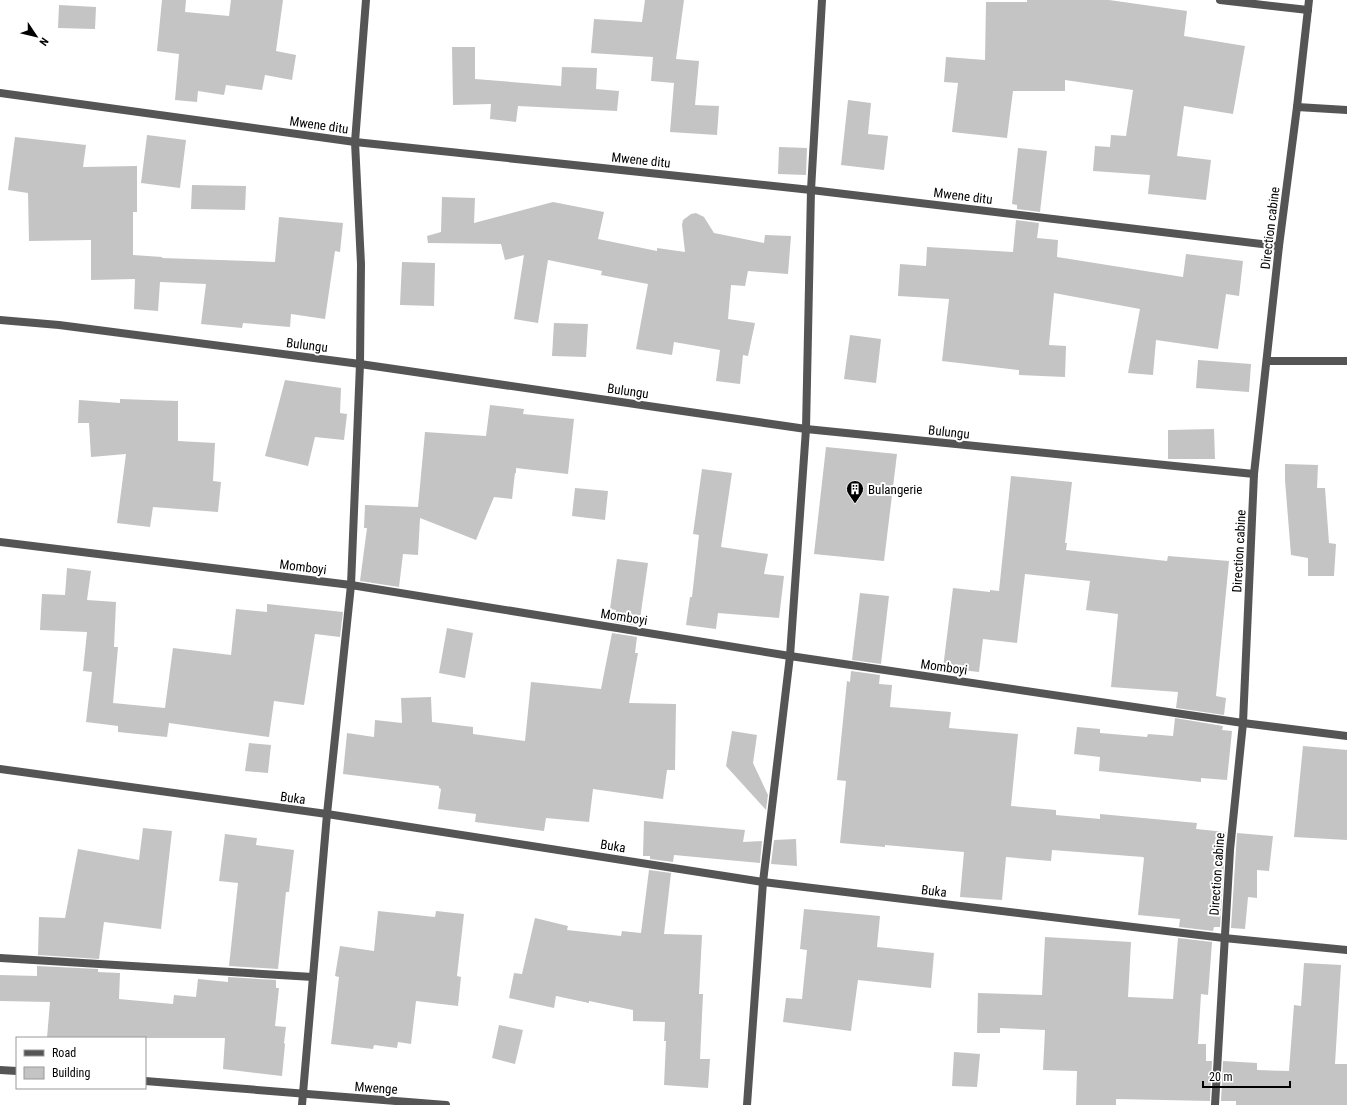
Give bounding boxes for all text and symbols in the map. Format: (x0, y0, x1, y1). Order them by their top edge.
north arrow (16, 16, 56, 56)
text: N (36, 35, 51, 48)
street label: Mwene ditu (289, 113, 349, 137)
street label: Mwene ditu (611, 149, 671, 171)
street label: Mwene ditu (933, 185, 993, 207)
street label: Direction cabine (1257, 186, 1283, 270)
street label: Bulungu (285, 335, 329, 355)
street label: Bulungu (606, 381, 650, 401)
street label: Bulungu (928, 422, 970, 442)
building icon: Bulangerie (845, 479, 865, 504)
place label: Bulangerie (868, 482, 922, 497)
street label: Direction cabine (1229, 509, 1249, 593)
street label: Momboyi (279, 557, 327, 577)
street label: Momboyi (599, 606, 649, 628)
street label: Momboyi (919, 656, 969, 678)
street label: Buka (279, 789, 307, 807)
street label: Direction cabine (1207, 832, 1227, 916)
street label: Buka (599, 837, 627, 855)
street label: Buka (920, 882, 948, 900)
legend (16, 1037, 146, 1089)
text: Road (52, 1046, 76, 1060)
scale bar (1203, 1063, 1290, 1089)
text: Building (52, 1066, 90, 1080)
text: 20 m (1209, 1070, 1233, 1084)
street label: Mwenge (354, 1079, 398, 1097)

